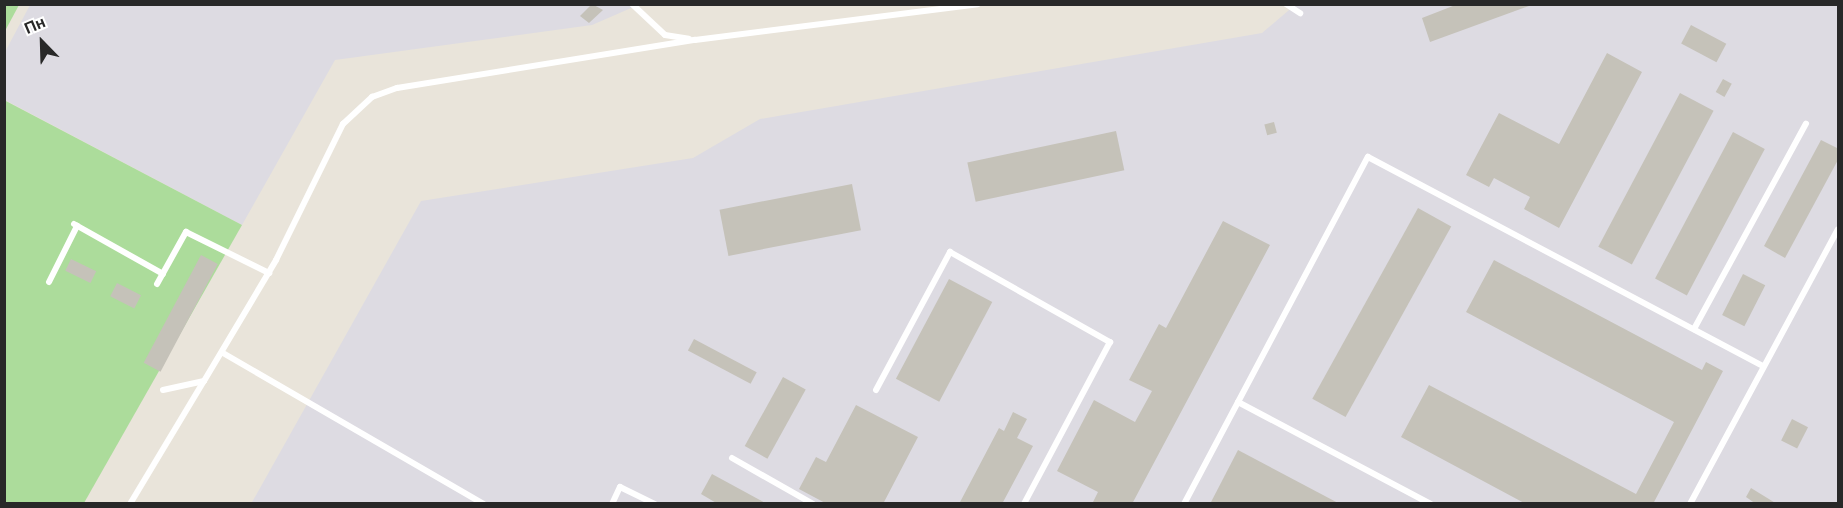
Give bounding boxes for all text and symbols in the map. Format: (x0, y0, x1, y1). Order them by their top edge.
north arrow (12, 12, 72, 72)
text: Пн (22, 13, 48, 37)

